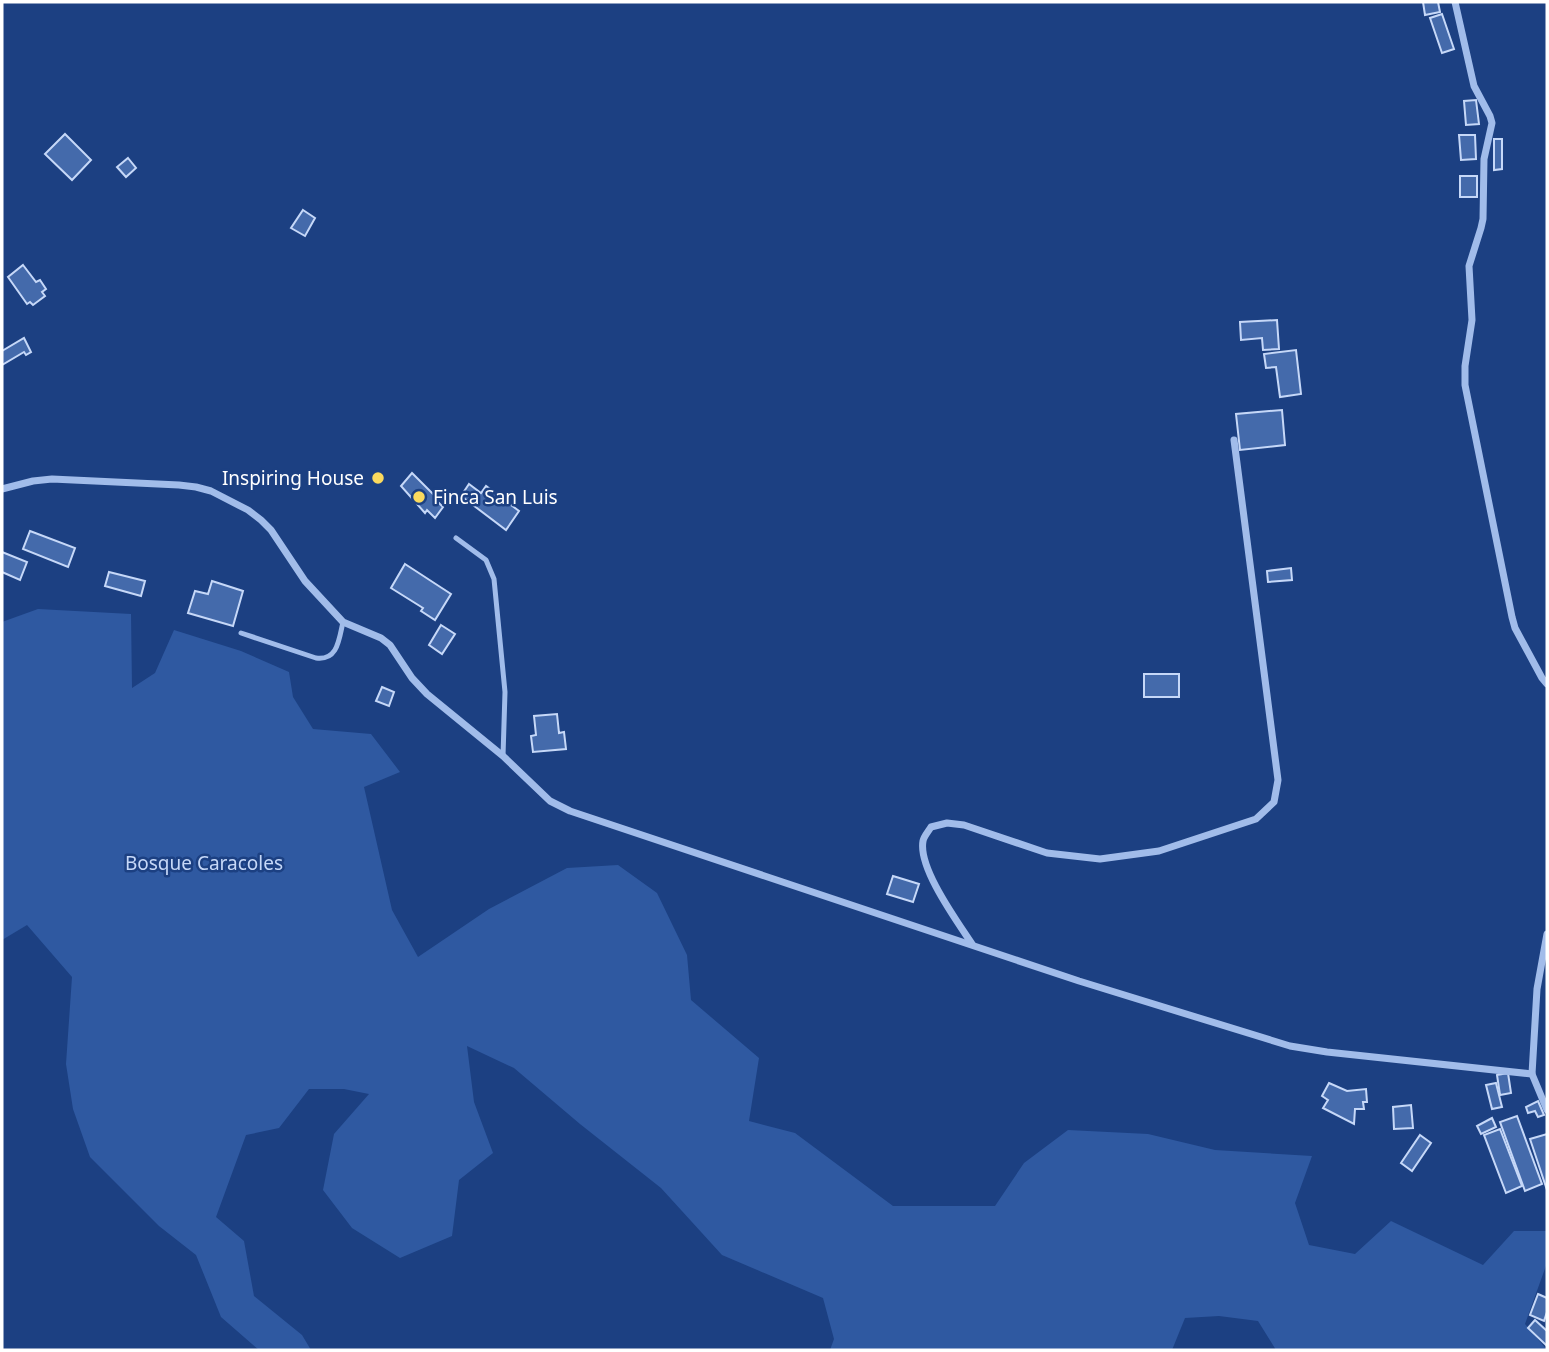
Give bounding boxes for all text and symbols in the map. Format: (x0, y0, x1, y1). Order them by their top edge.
place label: Inspiring House (222, 465, 364, 491)
marker: Inspiring House (370, 470, 386, 486)
place label: Finca San Luis (433, 484, 558, 510)
marker: Finca San Luis (411, 489, 427, 505)
park label: Bosque Caracoles (125, 850, 283, 876)

